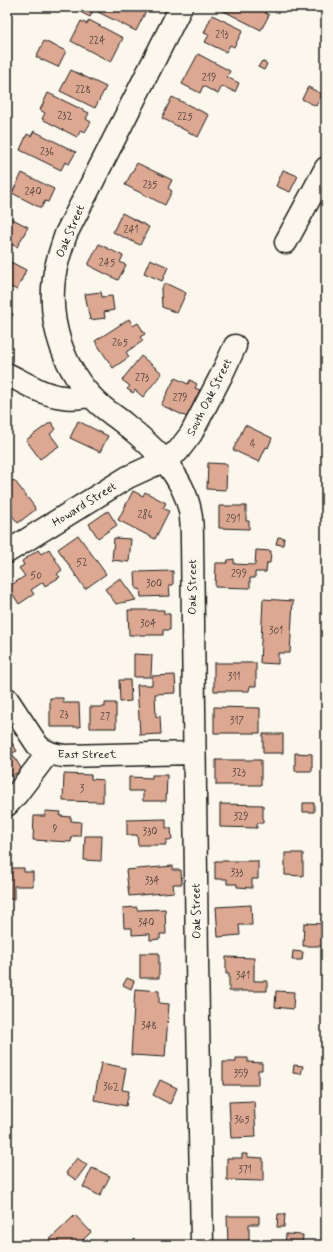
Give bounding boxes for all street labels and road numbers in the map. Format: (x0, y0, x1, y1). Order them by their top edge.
street label: Oak Street (53, 202, 89, 260)
street label: South Oak Street (183, 356, 237, 439)
street label: Howard Street (49, 478, 120, 531)
street label: Oak Street (185, 559, 201, 615)
street label: East Street (58, 747, 116, 763)
street label: Oak Street (189, 883, 205, 939)

